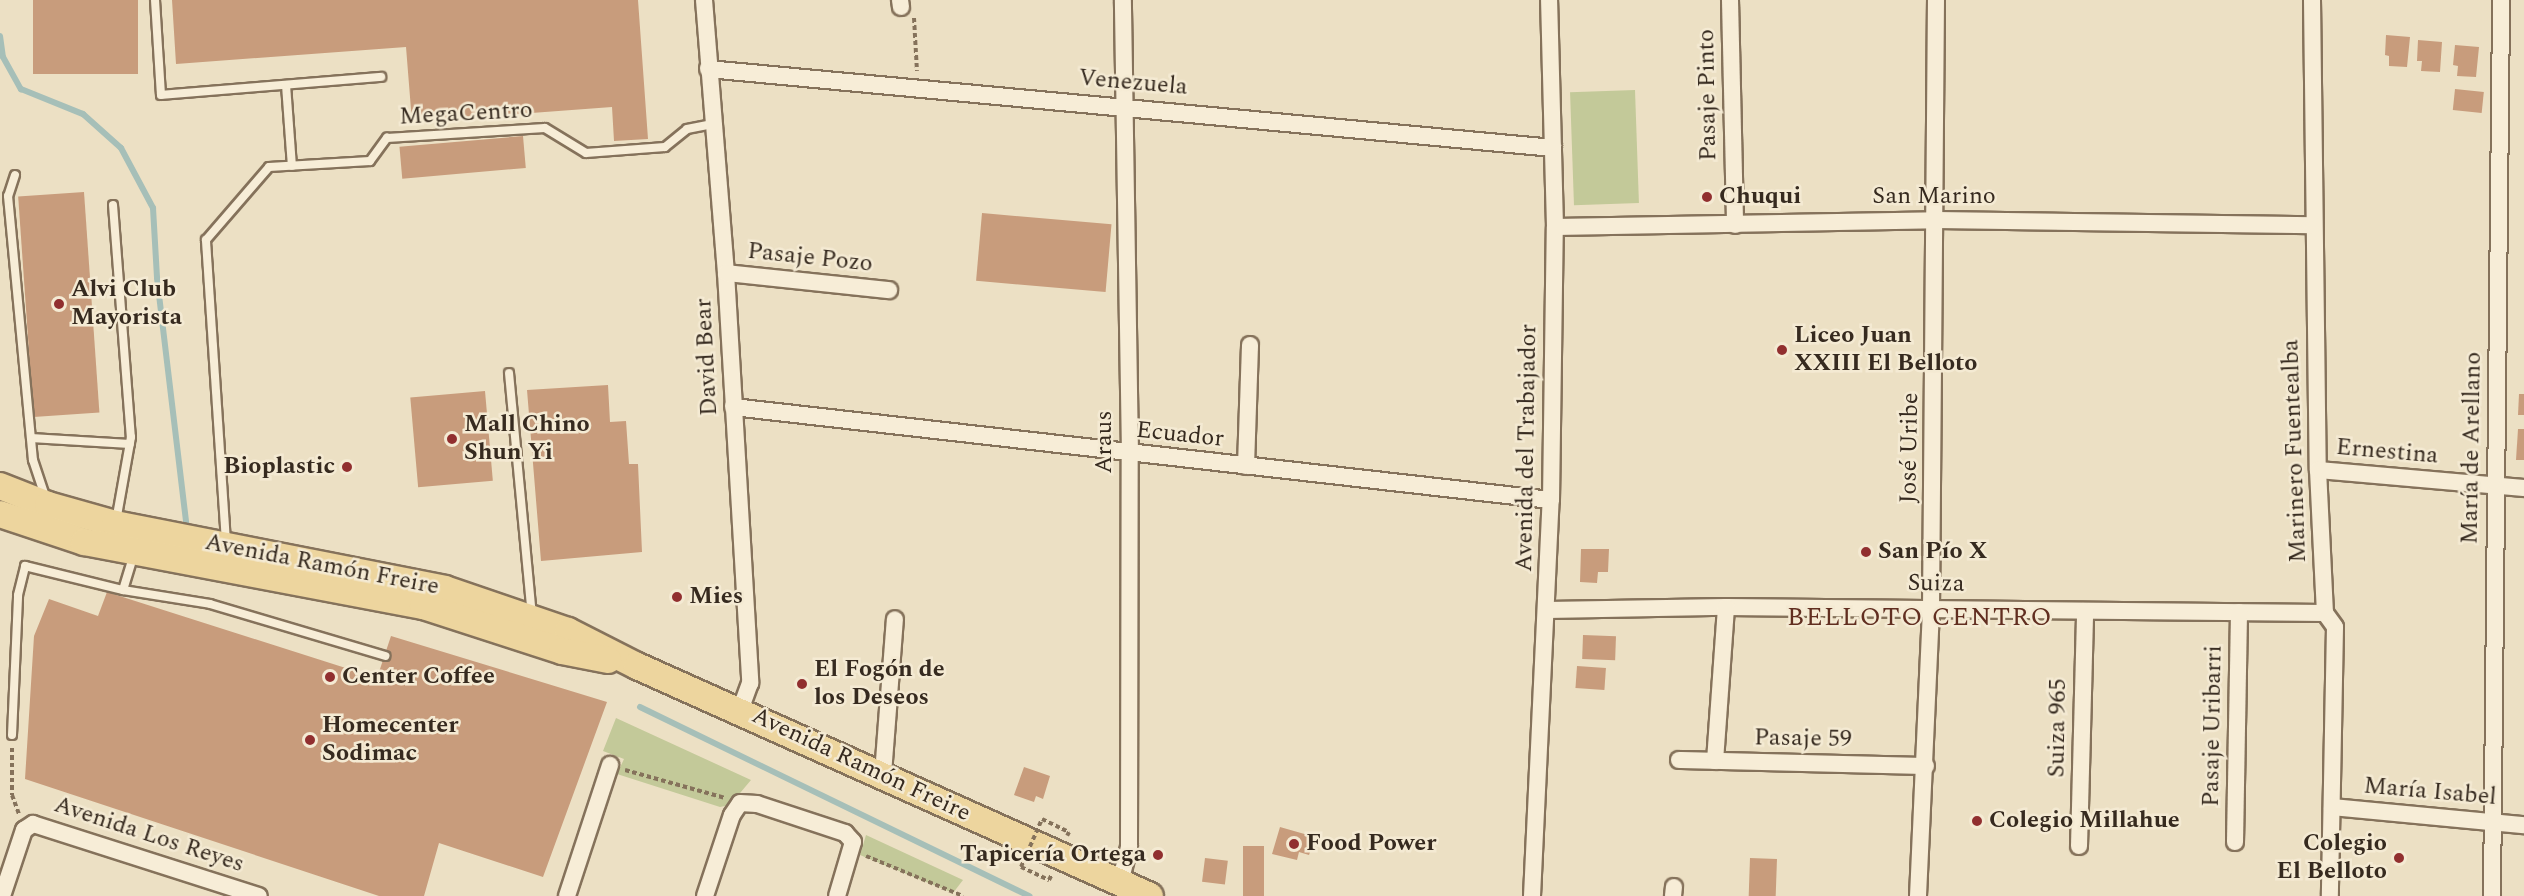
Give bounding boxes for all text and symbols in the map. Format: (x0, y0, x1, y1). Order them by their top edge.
street label: Pasaje Pinto (1692, 29, 1724, 161)
street label: Venezuela (1077, 64, 1189, 102)
street label: MegaCentro (399, 96, 533, 132)
place label: Chuqui (1719, 183, 1801, 211)
street label: San Marino (1872, 183, 1996, 211)
marker: Chuqui (1700, 190, 1714, 204)
street label: Pasaje Pozo (746, 237, 874, 279)
place label: Alvi Club Mayorista (71, 276, 182, 332)
marker: Alvi Club Mayorista (52, 297, 66, 311)
street label: David Bear (690, 297, 724, 417)
place label: Liceo Juan XXIII El Belloto (1794, 322, 1977, 378)
street label: Avenida del Trabajador (1510, 324, 1544, 572)
street label: Marinero Fuentealba (2277, 339, 2313, 563)
marker: Liceo Juan XXIII El Belloto (1775, 343, 1789, 357)
street label: María de Arellano (2456, 352, 2488, 544)
street label: José Uribe (1895, 392, 1925, 504)
street label: Araus (1091, 410, 1119, 474)
place label: Mall Chino Shun Yi (464, 411, 590, 467)
street label: Ecuador (1135, 416, 1225, 454)
marker: Mall Chino Shun Yi (445, 432, 459, 446)
street label: Ernestina (2335, 433, 2439, 471)
place label: Bioplastic (223, 453, 335, 481)
marker: Bioplastic (340, 460, 354, 474)
street label: Avenida Ramón Freire (202, 528, 442, 602)
place label: San Pío X (1878, 538, 1987, 566)
marker: San Pío X (1859, 545, 1873, 559)
street label: Suiza (1907, 569, 1965, 599)
place label: Mies (689, 583, 743, 611)
marker: Mies (670, 590, 684, 604)
district label: BELLOTO CENTRO (1787, 602, 2053, 634)
street label: Pasaje Uribarri (2197, 645, 2229, 807)
place label: El Fogón de los Deseos (814, 656, 945, 712)
place label: Center Coffee (342, 663, 495, 691)
marker: Center Coffee (323, 670, 337, 684)
marker: El Fogón de los Deseos (795, 677, 809, 691)
street label: Suiza 965 (2043, 678, 2073, 778)
street label: Avenida Ramón Freire (747, 702, 975, 828)
place label: Homecenter Sodimac (322, 712, 458, 768)
street label: Pasaje 59 (1754, 724, 1852, 754)
marker: Homecenter Sodimac (303, 733, 317, 747)
street label: María Isabel (2362, 772, 2498, 812)
street label: Avenida Los Reyes (50, 791, 248, 879)
place label: Colegio Millahue (1989, 807, 2180, 835)
marker: Colegio Millahue (1970, 814, 1984, 828)
place label: Food Power (1306, 830, 1436, 858)
place label: Colegio El Belloto (2277, 830, 2387, 886)
marker: Food Power (1287, 837, 1301, 851)
place label: Tapicería Ortega (960, 841, 1146, 869)
marker: Tapicería Ortega (1151, 848, 1165, 862)
marker: Colegio El Belloto (2392, 851, 2406, 865)

